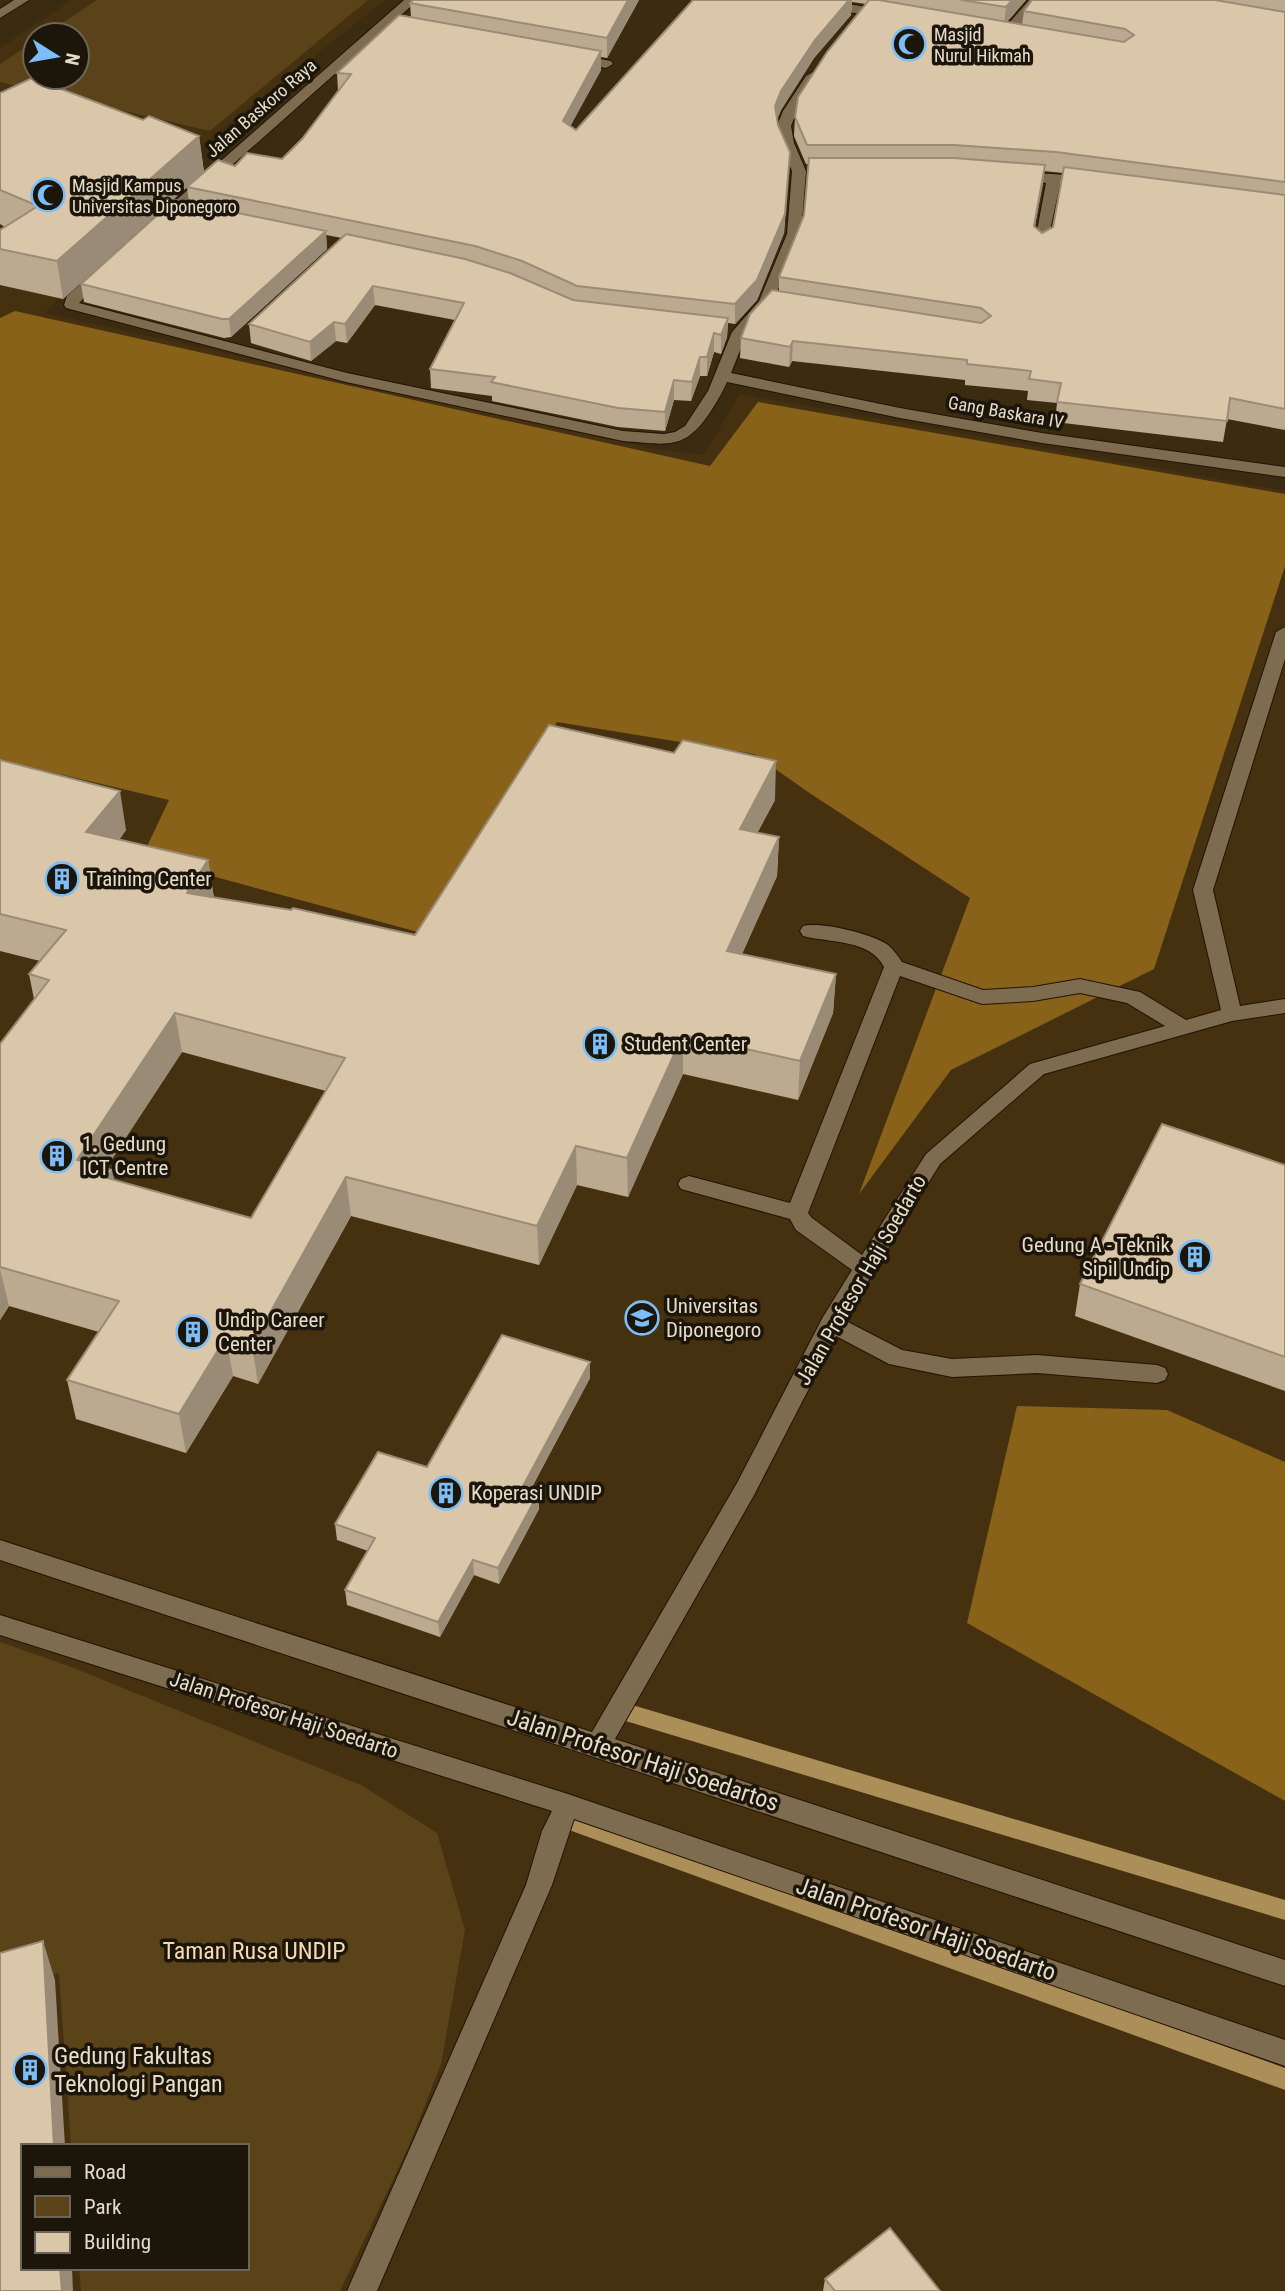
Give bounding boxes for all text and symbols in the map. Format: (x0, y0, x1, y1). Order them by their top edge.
north arrow (21, 21, 91, 91)
place label: Masjid Nurul Hikmah (934, 24, 1031, 66)
mosque icon: Masjid Nurul Hikmah (890, 25, 928, 63)
text: N (60, 51, 85, 67)
street label: Jalan Baskoro Raya (202, 54, 320, 162)
place label: Masjid Kampus Universitas Diponegoro (72, 175, 237, 217)
mosque icon: Masjid Kampus Universitas Diponegoro (29, 176, 67, 214)
street label: Gang Baskara IV (947, 392, 1065, 432)
building icon: Training Center (43, 860, 81, 898)
place label: Training Center (86, 867, 212, 891)
building icon: Student Center (581, 1025, 619, 1063)
place label: Student Center (624, 1032, 747, 1056)
place label: 1. Gedung ICT Centre (82, 1132, 169, 1180)
building icon: 1. Gedung ICT Centre (38, 1137, 76, 1175)
street label: Jalan Profesor Haji Soedarto (791, 1171, 931, 1389)
place label: Gedung A - Teknik Sipil Undip (1022, 1233, 1171, 1281)
building icon: Gedung A - Teknik Sipil Undip (1176, 1238, 1214, 1276)
place label: Universitas Diponegoro (666, 1294, 761, 1342)
school or university icon: Universitas Diponegoro (623, 1299, 661, 1337)
place label: Undip Career Center (218, 1308, 325, 1356)
building icon: Undip Career Center (174, 1313, 212, 1351)
building icon: Koperasi UNDIP (427, 1474, 465, 1512)
place label: Koperasi UNDIP (471, 1481, 602, 1505)
street label: Jalan Profesor Haji Soedarto (167, 1667, 401, 1763)
street label: Jalan Profesor Haji Soedartos (504, 1703, 782, 1817)
street label: Jalan Profesor Haji Soedarto (792, 1871, 1060, 1987)
park label: Taman Rusa UNDIP (163, 1937, 346, 1965)
place label: Gedung Fakultas Teknologi Pangan (54, 2042, 223, 2098)
building icon: Gedung Fakultas Teknologi Pangan (11, 2051, 49, 2089)
legend (21, 2144, 248, 2270)
text: Road (84, 2160, 126, 2184)
text: Park (84, 2195, 122, 2219)
text: Building (84, 2230, 151, 2254)

